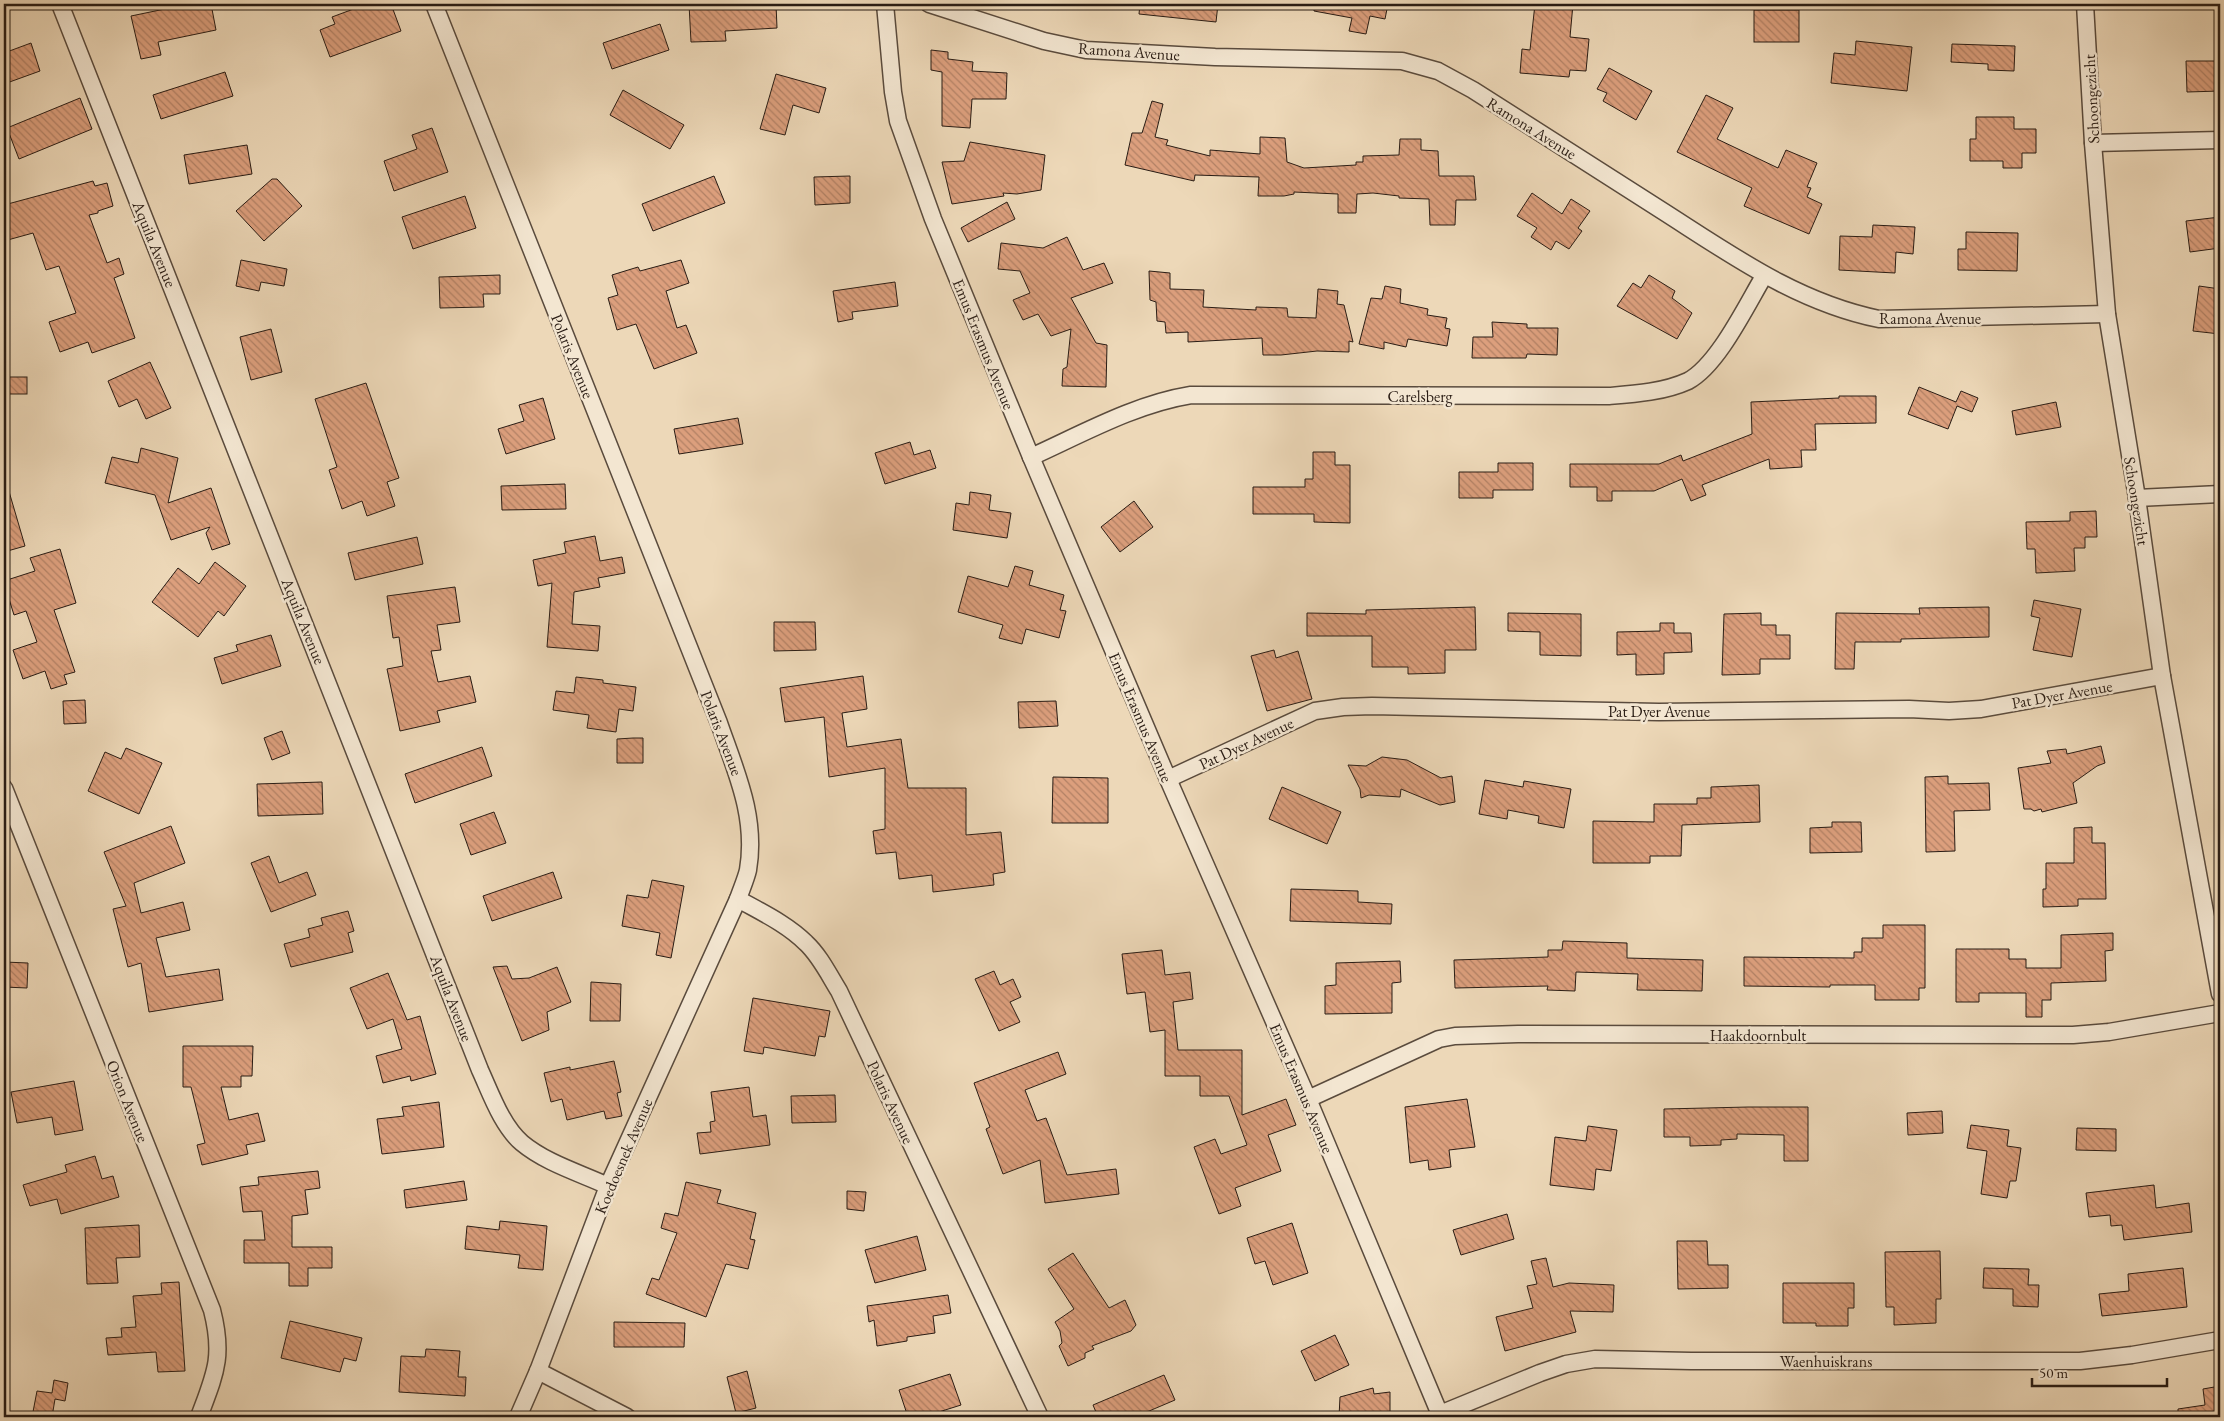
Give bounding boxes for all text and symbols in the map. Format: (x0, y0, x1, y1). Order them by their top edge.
street label: Ramona Avenue (1077, 37, 1181, 66)
street label: Schoongezicht (2079, 54, 2104, 144)
street label: Ramona Avenue (1483, 92, 1581, 164)
street label: Aquila Avenue (127, 197, 181, 290)
street label: Emus Erasmus Avenue (948, 276, 1019, 413)
street label: Ramona Avenue (1879, 308, 1981, 329)
street label: Polaris Avenue (546, 311, 599, 402)
street label: Carelsberg (1387, 386, 1454, 407)
street label: Schoongezicht (2119, 455, 2154, 547)
street label: Aquila Avenue (276, 574, 330, 667)
street label: Emus Erasmus Avenue (1104, 649, 1177, 785)
street label: Pat Dyer Avenue (2010, 675, 2114, 714)
street label: Polaris Avenue (696, 688, 747, 779)
street label: Pat Dyer Avenue (1608, 701, 1710, 722)
street label: Pat Dyer Avenue (1196, 712, 1297, 775)
street label: Aquila Avenue (425, 951, 478, 1044)
street label: Emus Erasmus Avenue (1265, 1020, 1338, 1156)
street label: Haakdoornbult (1710, 1025, 1806, 1046)
street label: Orion Avenue (102, 1057, 154, 1145)
street label: Polaris Avenue (862, 1057, 919, 1147)
street label: Koedoesnek Avenue (590, 1095, 657, 1217)
street label: Waenhuiskrans (1780, 1351, 1872, 1372)
scale bar (2032, 1356, 2166, 1388)
text: 50 m (2039, 1363, 2068, 1382)

